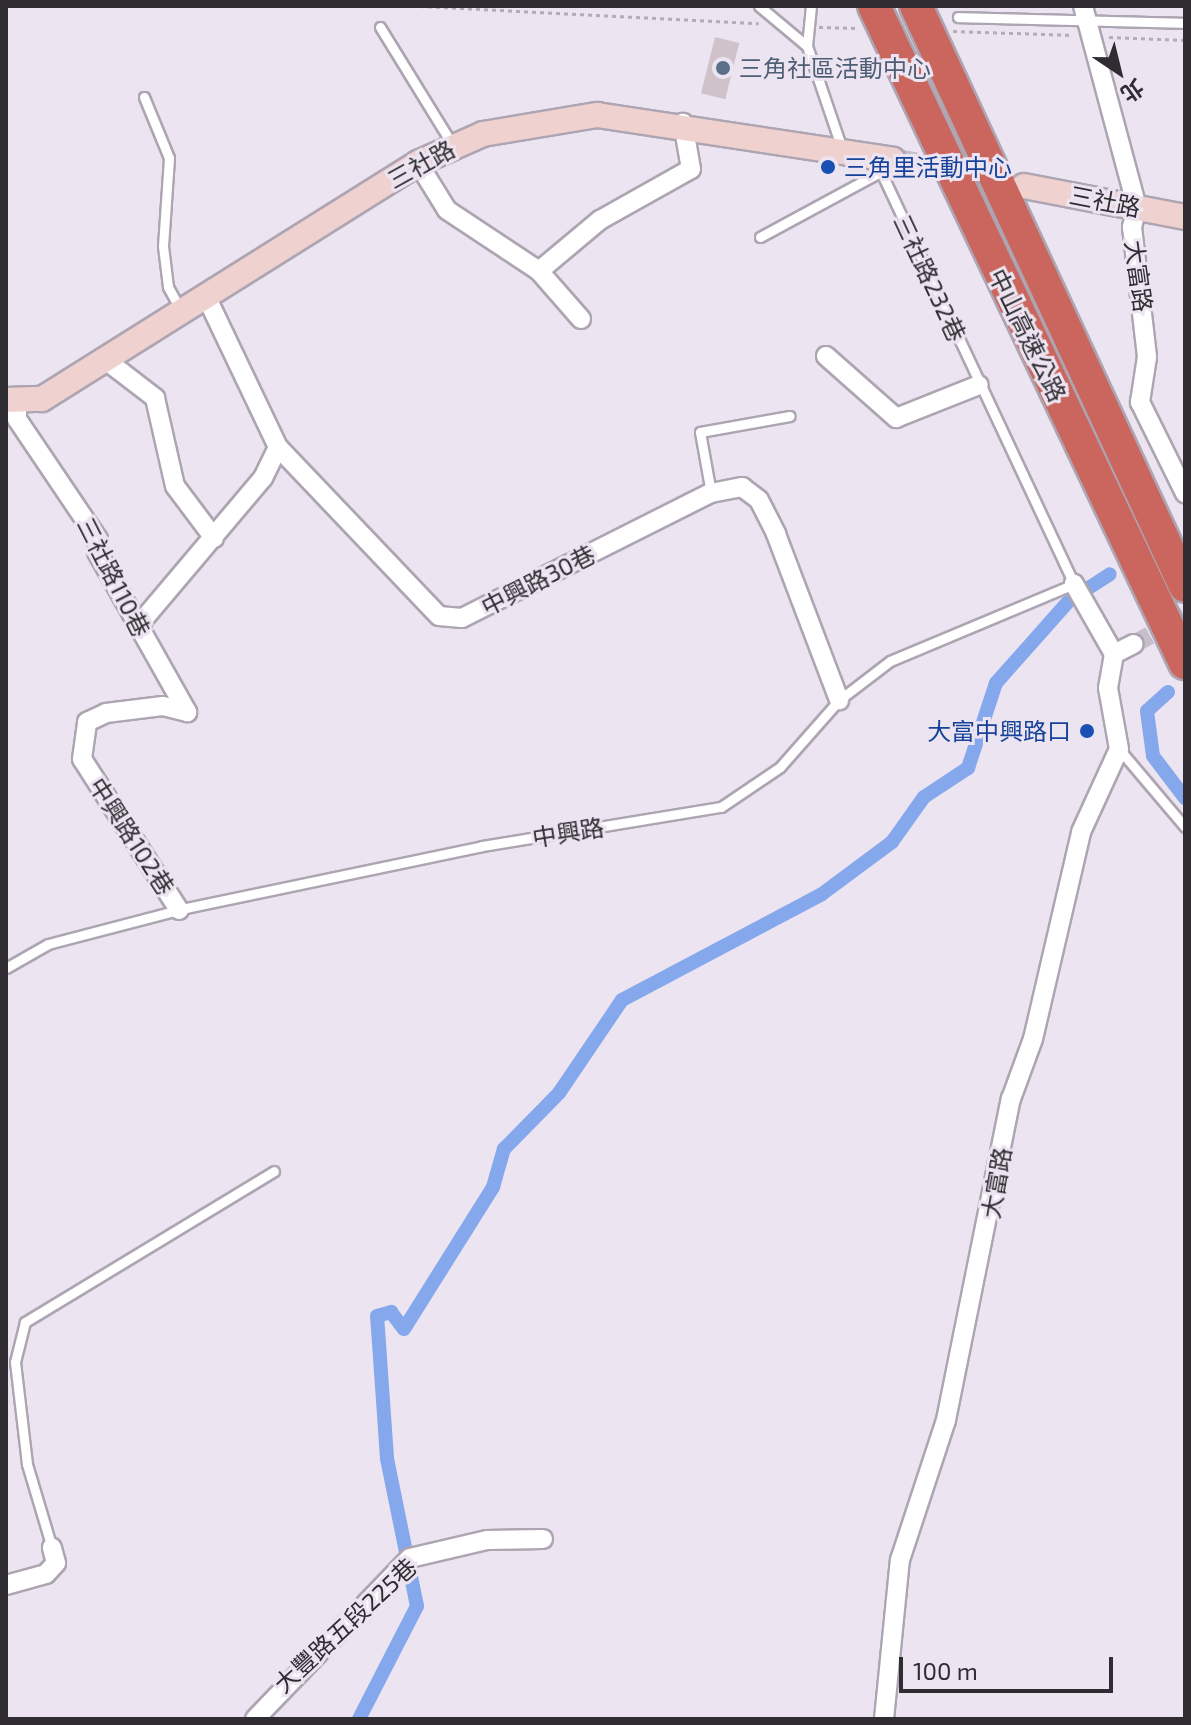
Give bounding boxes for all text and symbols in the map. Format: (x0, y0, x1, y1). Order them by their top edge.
north arrow (1079, 32, 1159, 112)
place label: 三角社區活動中心 (739, 54, 931, 82)
marker: 三角社區活動中心 (714, 59, 732, 77)
text: 北 (1116, 75, 1149, 109)
street label: 三社路 (383, 134, 459, 194)
place label: 三角里活動中心 (844, 153, 1012, 181)
marker: 三角里活動中心 (819, 158, 837, 176)
street label: 三社路 (1067, 180, 1143, 222)
street label: 三社路232巷 (888, 210, 972, 346)
street label: 大富路 (1120, 238, 1158, 314)
street label: 中山高速公路 (983, 264, 1073, 406)
street label: 三社路110巷 (72, 513, 156, 641)
street label: 中興路30巷 (476, 539, 600, 621)
place label: 大富中興路口 (927, 717, 1071, 745)
marker: 大富中興路口 (1078, 722, 1096, 740)
street label: 中興路102巷 (84, 772, 180, 900)
street label: 中興路 (530, 812, 606, 852)
street label: 大富路 (976, 1145, 1016, 1221)
street label: 大豐路五段225巷 (268, 1552, 422, 1698)
scale bar (903, 1641, 1117, 1691)
text: 100 m (913, 1656, 978, 1685)

